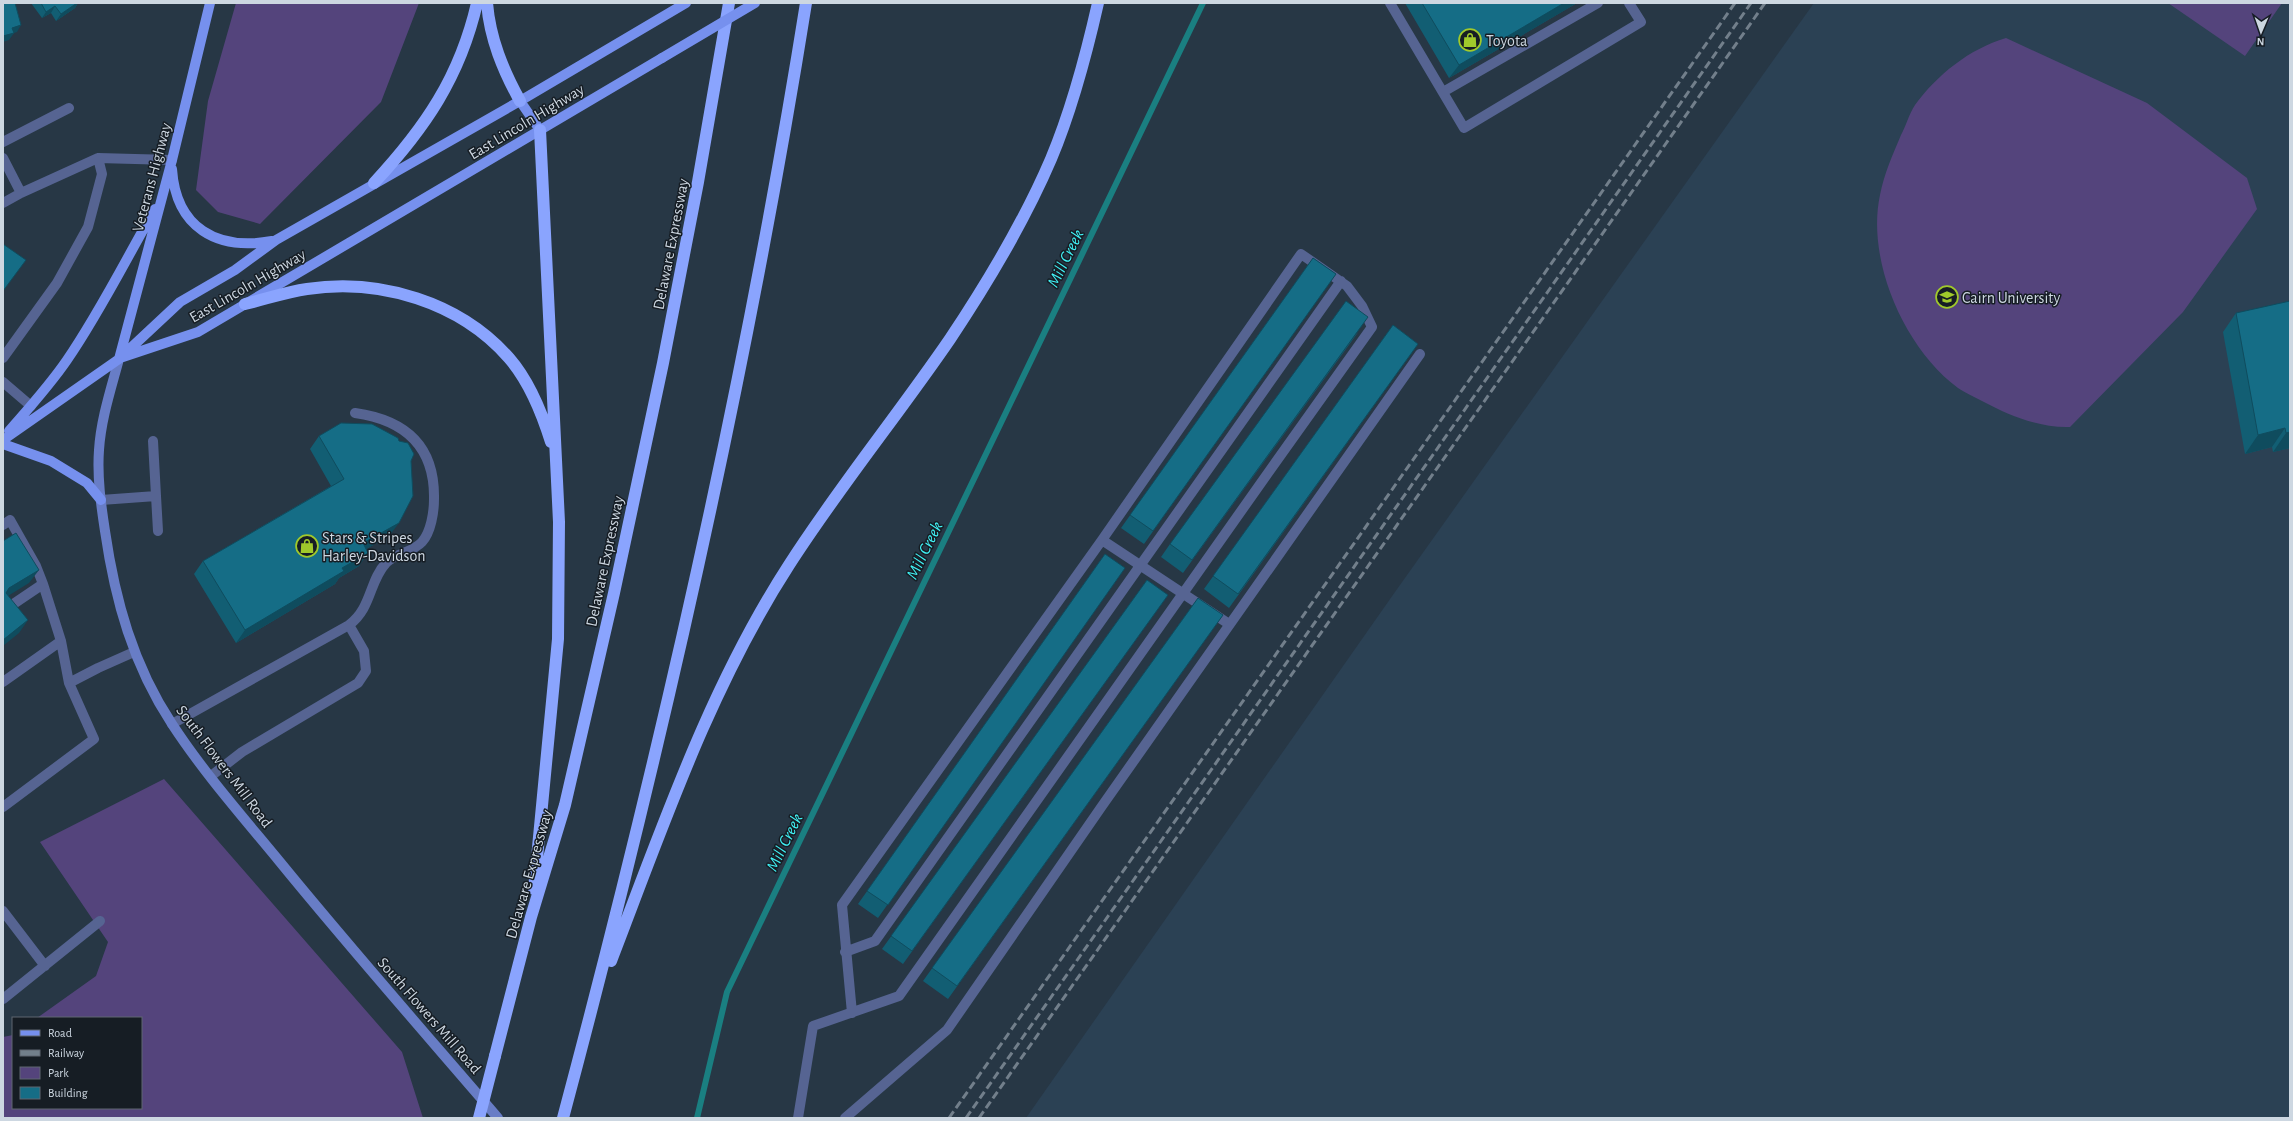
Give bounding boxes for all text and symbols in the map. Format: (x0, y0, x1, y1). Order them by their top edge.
north arrow (2241, 12, 2281, 52)
shop icon: Toyota (1457, 27, 1483, 53)
place label: Toyota (1486, 33, 1527, 50)
text: N (2257, 36, 2265, 47)
street label: East Lincoln Highway (466, 81, 588, 163)
street label: Veterans Highway (130, 121, 175, 234)
street label: Delaware Expressway (650, 177, 693, 311)
water label: Mill Creek (1044, 227, 1087, 290)
street label: East Lincoln Highway (187, 246, 309, 326)
school or university icon: Cairn University (1934, 284, 1960, 310)
place label: Cairn University (1962, 290, 2060, 307)
street label: Delaware Expressway (583, 494, 628, 628)
water label: Mill Creek (903, 519, 946, 582)
place label: Stars & Stripes Harley-Davidson (322, 530, 425, 565)
shop icon: Stars & Stripes Harley-Davidson (294, 533, 320, 559)
street label: South Flowers Mill Road (173, 703, 275, 831)
street label: Delaware Expressway (503, 808, 556, 941)
water label: Mill Creek (763, 811, 806, 874)
street label: South Flowers Mill Road (375, 954, 484, 1077)
legend (12, 1017, 142, 1109)
text: Road (48, 1027, 72, 1039)
text: Railway (48, 1047, 84, 1060)
text: Park (48, 1067, 69, 1079)
text: Building (48, 1087, 88, 1099)

